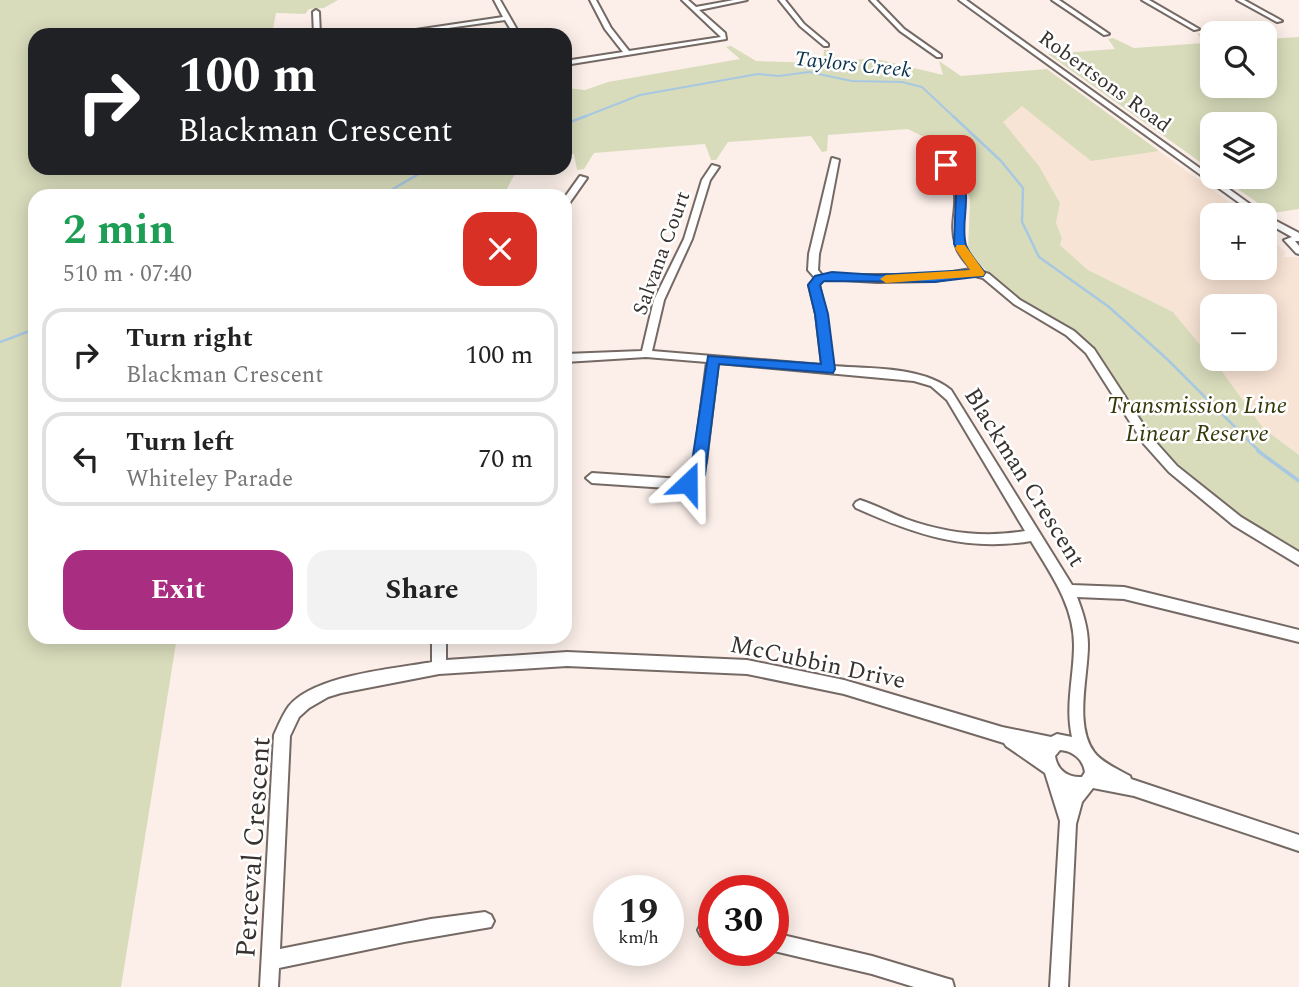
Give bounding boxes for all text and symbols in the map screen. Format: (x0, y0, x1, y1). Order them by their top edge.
map controls (1200, 21, 1277, 371)
button: search (1200, 21, 1277, 98)
street label: Robertsons Road (1031, 23, 1177, 141)
text: 100 m (178, 39, 317, 114)
water label: Taylors Creek (793, 43, 913, 87)
icon: right (63, 56, 154, 147)
text: Blackman Crescent (178, 107, 453, 156)
button: layers (1200, 112, 1277, 189)
pin (916, 135, 976, 195)
icon: arrive (927, 146, 965, 184)
street label: Salvana Court (625, 187, 699, 320)
text: 2 min (63, 199, 175, 262)
button: + (1200, 203, 1277, 280)
button: close (463, 212, 537, 286)
text: 510 m · 07:40 (63, 257, 192, 292)
button: − (1200, 294, 1277, 371)
text: Turn right (126, 318, 253, 358)
text: 100 m (465, 335, 533, 375)
icon: right (67, 336, 105, 374)
text: Blackman Crescent (126, 358, 323, 393)
street label: Blackman Crescent (954, 381, 1094, 574)
park label: Transmission Line Linear Reserve (1107, 388, 1287, 452)
text: Turn left (126, 422, 234, 462)
text: 70 m (478, 439, 533, 479)
icon: left (67, 440, 105, 478)
position arrow (651, 446, 725, 520)
text: Whiteley Parade (126, 462, 293, 497)
button: Exit (63, 550, 293, 630)
button: Share (307, 550, 537, 630)
street label: McCubbin Drive (727, 627, 909, 699)
street label: Perceval Crescent (224, 735, 283, 959)
speed limit sign: 30 (698, 875, 789, 966)
text: 19 (619, 885, 658, 938)
text: km/h (618, 924, 659, 951)

